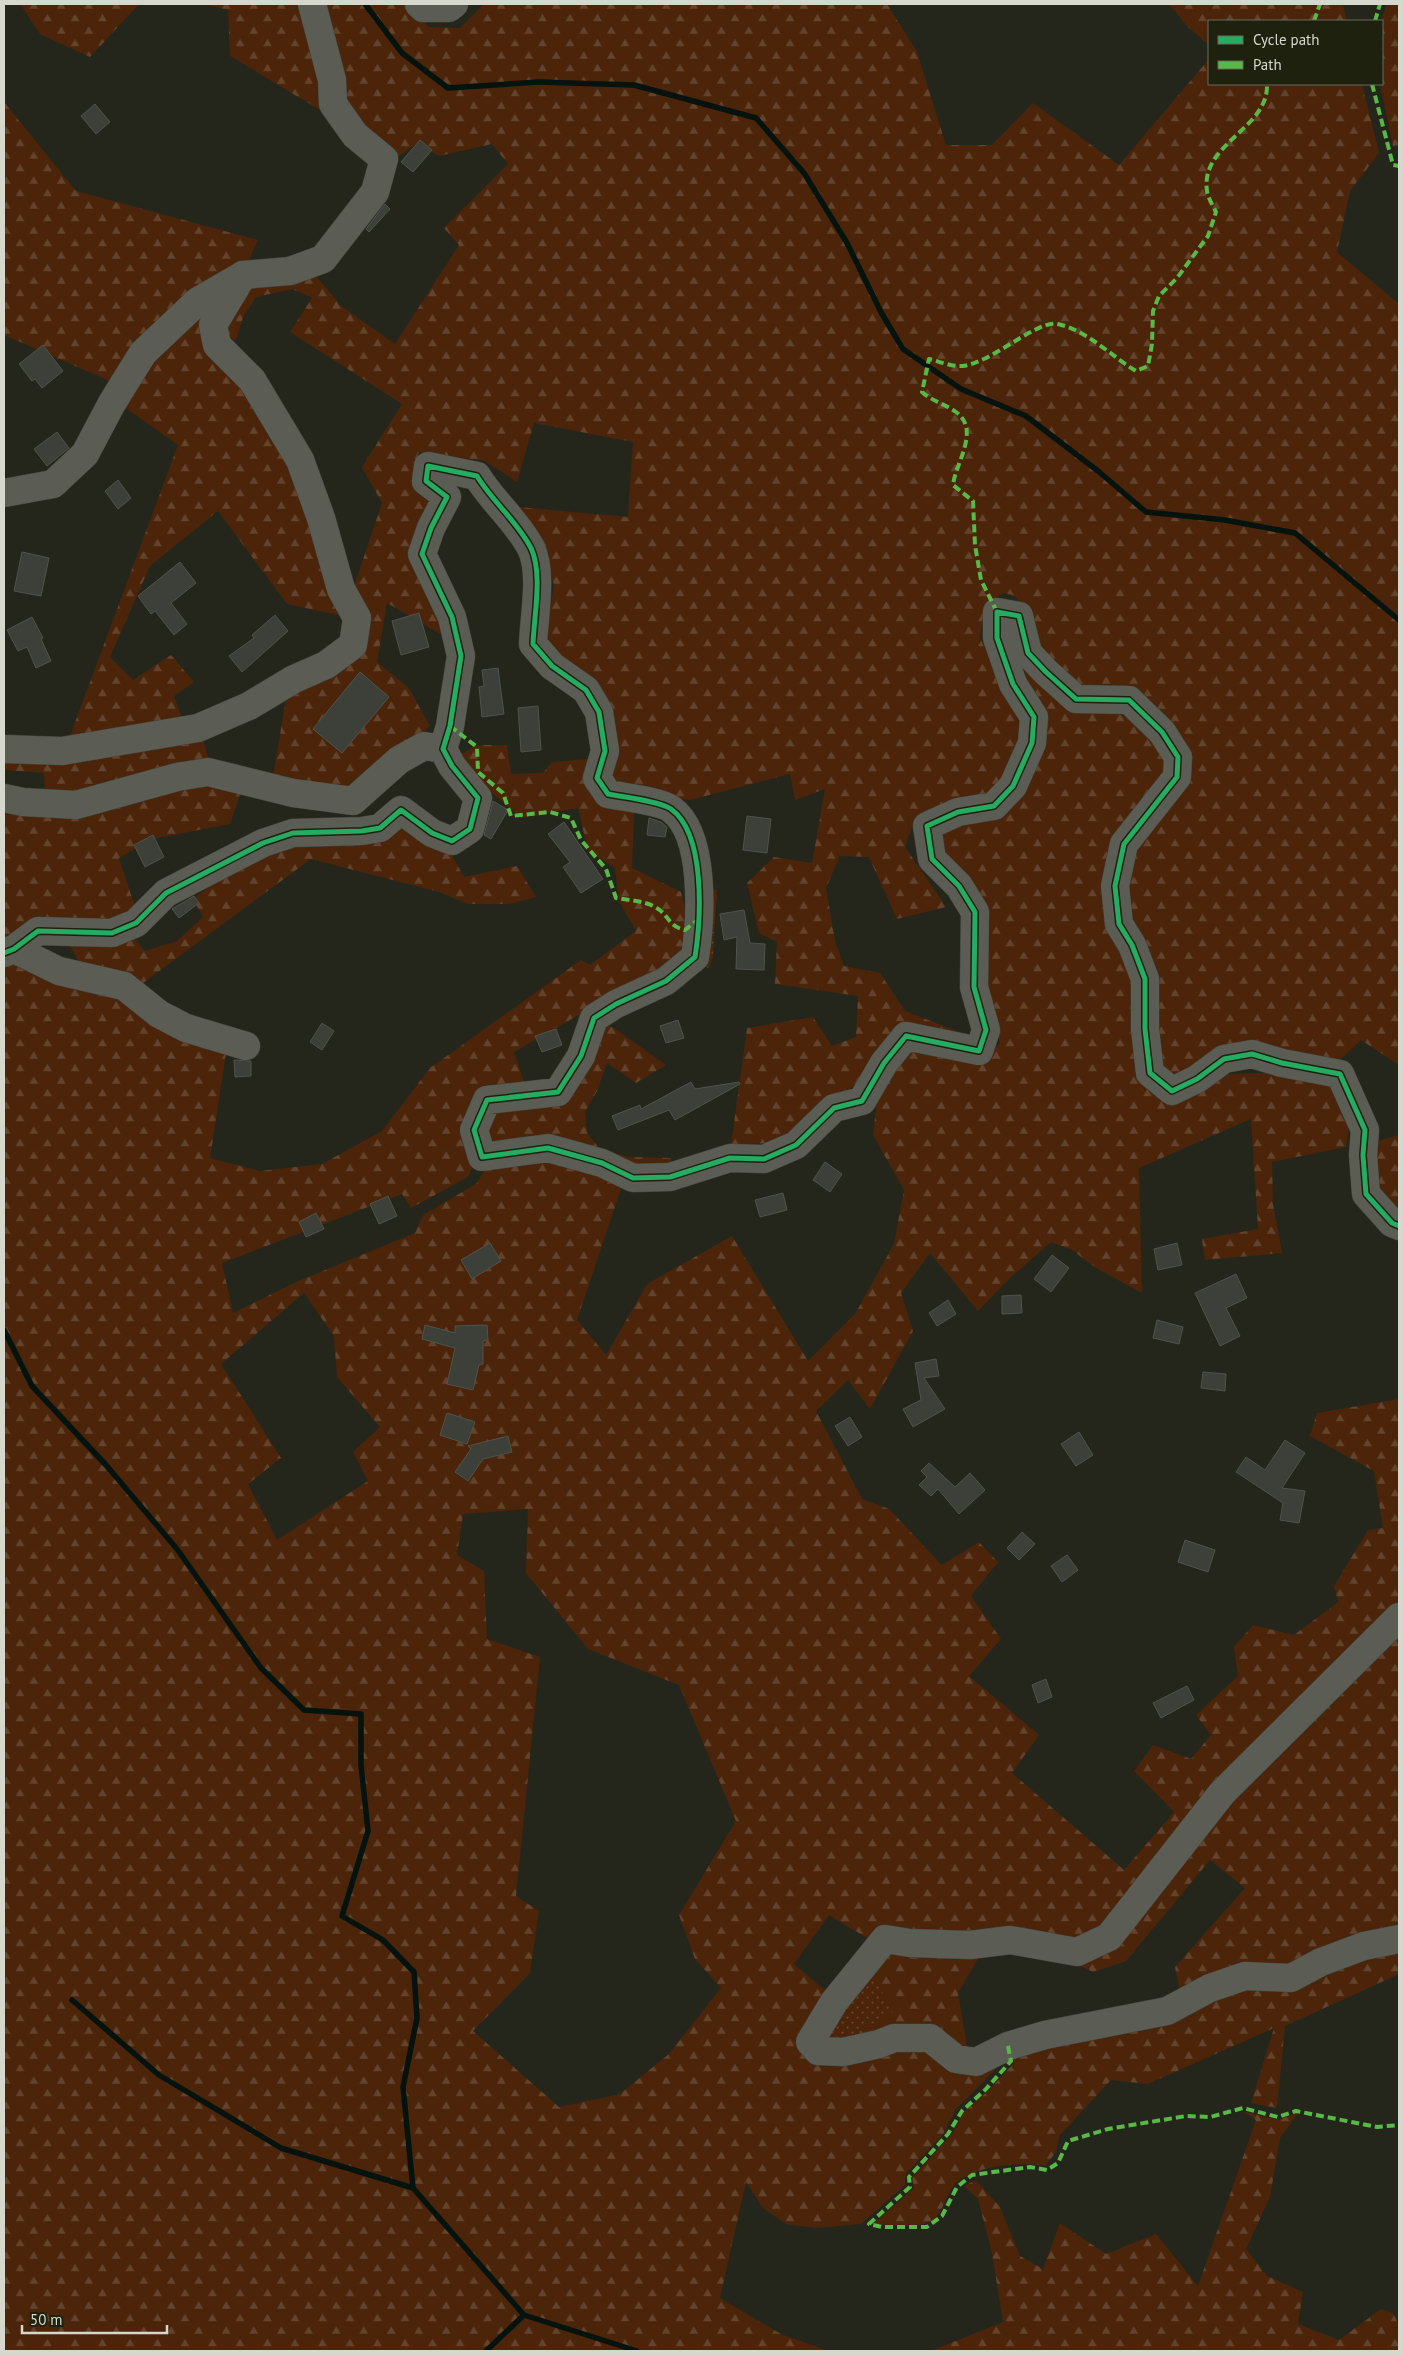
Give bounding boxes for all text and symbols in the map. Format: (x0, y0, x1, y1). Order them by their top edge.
legend (1208, 20, 1383, 85)
text: Cycle path (1253, 30, 1319, 49)
text: Path (1253, 55, 1282, 74)
scale bar (22, 2302, 168, 2334)
text: 50 m (30, 2310, 63, 2329)

